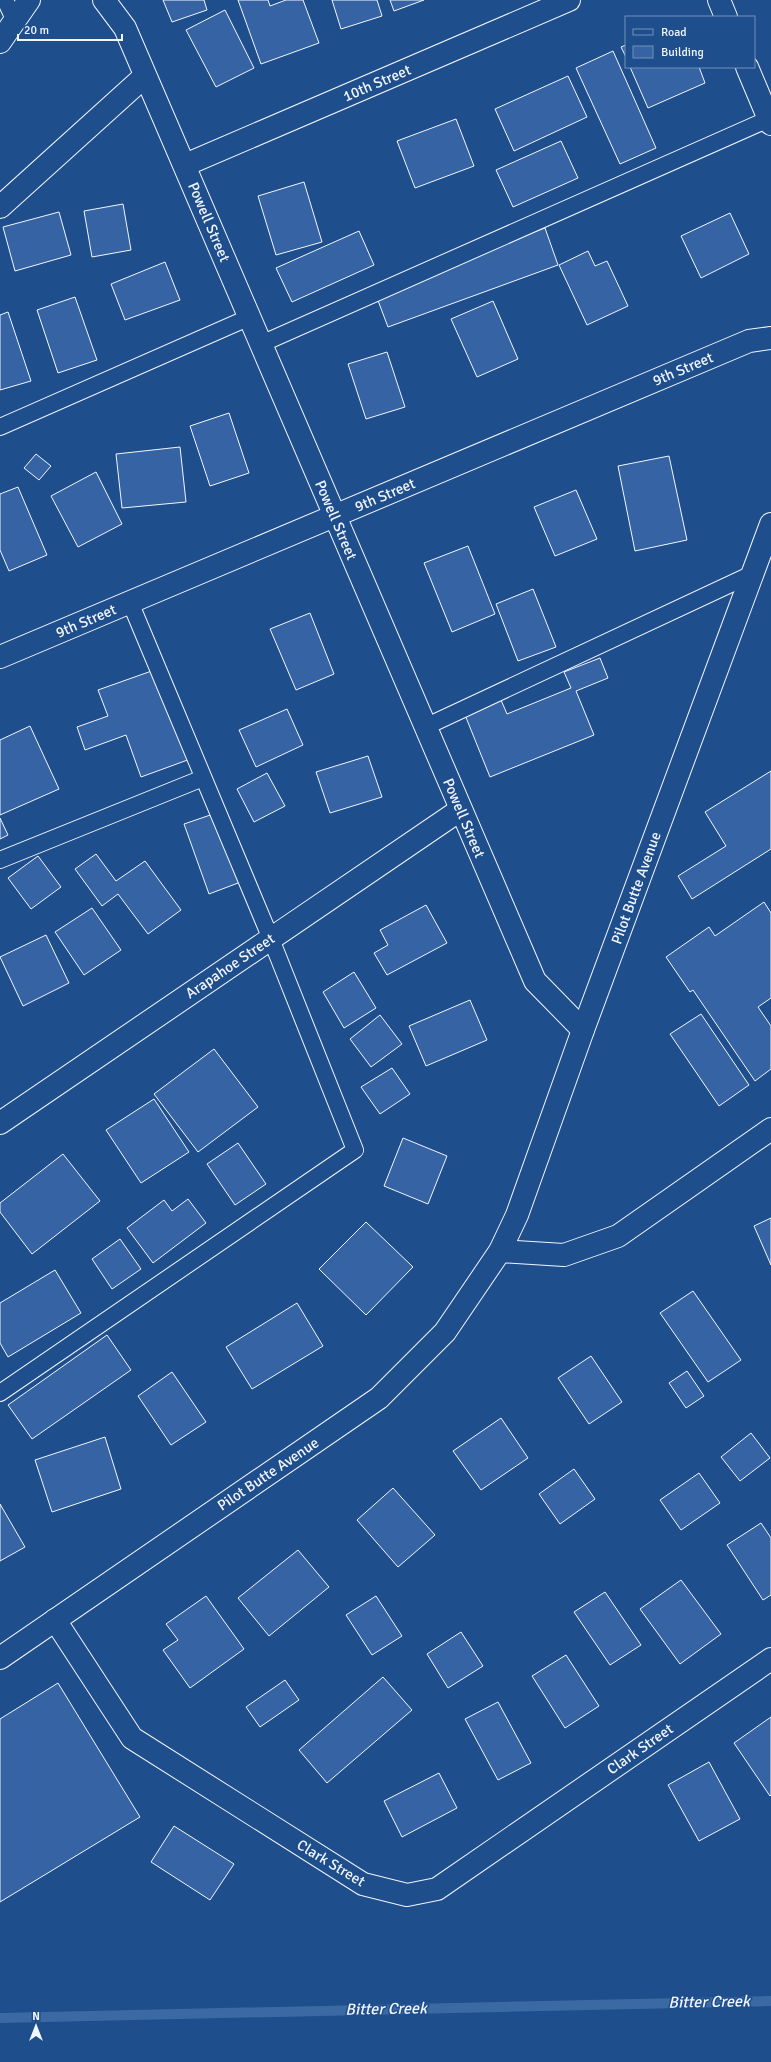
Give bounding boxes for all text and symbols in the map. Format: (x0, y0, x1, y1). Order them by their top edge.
scale bar (18, 16, 122, 42)
legend (625, 16, 755, 68)
text: 20 m (24, 23, 49, 38)
text: Road (661, 25, 687, 40)
text: Building (661, 45, 704, 60)
street label: 10th Street (340, 61, 414, 105)
street label: Powell Street (184, 179, 234, 265)
street label: 9th Street (650, 348, 716, 390)
street label: 9th Street (352, 474, 418, 516)
street label: Powell Street (311, 477, 361, 563)
street label: 9th Street (53, 600, 119, 642)
street label: Powell Street (439, 775, 489, 861)
street label: Pilot Butte Avenue (607, 829, 665, 947)
street label: Arapahoe Street (182, 930, 278, 1002)
street label: Pilot Butte Avenue (214, 1433, 322, 1515)
street label: Clark Street (603, 1720, 677, 1778)
street label: Clark Street (294, 1836, 368, 1890)
water label: Bitter Creek (668, 1991, 752, 2013)
water label: Bitter Creek (345, 1998, 429, 2020)
north arrow (16, 2006, 56, 2046)
text: N (32, 2010, 40, 2023)

